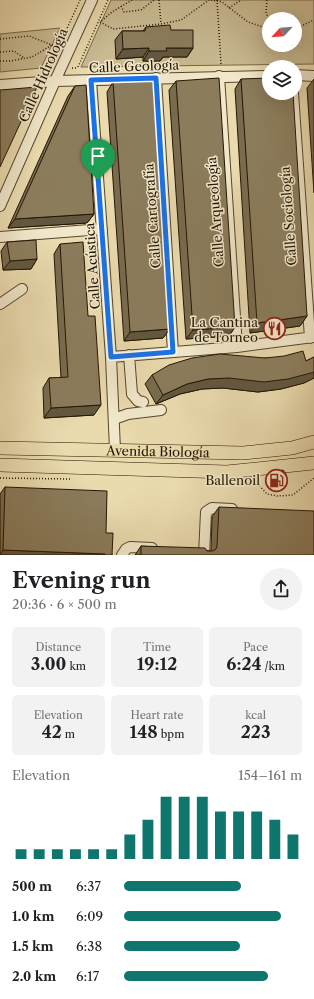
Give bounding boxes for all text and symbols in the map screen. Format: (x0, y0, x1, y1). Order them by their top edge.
north arrow (262, 12, 302, 52)
map controls (262, 12, 302, 100)
street label: Calle Hidrología (15, 25, 71, 124)
street label: Calle Geología (88, 56, 180, 76)
button: layers (262, 60, 302, 100)
pin (81, 139, 115, 180)
icon: arrive (87, 145, 109, 167)
street label: Calle Arqueología (203, 156, 227, 268)
street label: Calle Cartografía (140, 163, 164, 269)
street label: Calle Sociología (277, 166, 299, 266)
street label: Calle Acústica (81, 222, 103, 310)
place label: La Cantina de Torneo (191, 314, 258, 345)
restaurant icon: La Cantina de Torneo (261, 316, 287, 342)
street label: Avenida Biología (105, 442, 210, 460)
fuel station icon: Ballenoil (263, 467, 289, 493)
place label: Ballenoil (205, 472, 260, 488)
text: Evening run (12, 567, 151, 594)
button: share (260, 568, 302, 610)
text: 20:36 · 6 × 500 m (12, 596, 117, 612)
text: Distance (36, 640, 81, 654)
text: Time (143, 640, 171, 654)
text: Pace (243, 640, 268, 654)
text: 3.00 (31, 654, 66, 674)
text: 19:12 (137, 654, 177, 674)
text: 6:24 (226, 654, 262, 674)
text: km (66, 659, 86, 673)
text: /km (262, 659, 285, 673)
text: Elevation (34, 708, 83, 722)
text: Heart rate (130, 708, 184, 722)
text: kcal (245, 708, 266, 722)
text: 42 (42, 722, 62, 742)
text: 148 (130, 722, 158, 742)
text: 223 (241, 722, 271, 742)
text: m (62, 727, 75, 741)
text: bpm (158, 727, 184, 741)
text: Elevation (12, 767, 70, 783)
text: 154–161 m (238, 767, 302, 783)
text: 500 m (12, 878, 52, 894)
text: 6:37 (76, 878, 101, 894)
text: 1.0 km (12, 908, 54, 924)
text: 6:09 (76, 908, 103, 924)
text: 1.5 km (12, 938, 53, 954)
text: 6:38 (76, 938, 102, 954)
text: 2.0 km (12, 968, 56, 984)
text: 6:17 (76, 968, 99, 984)

